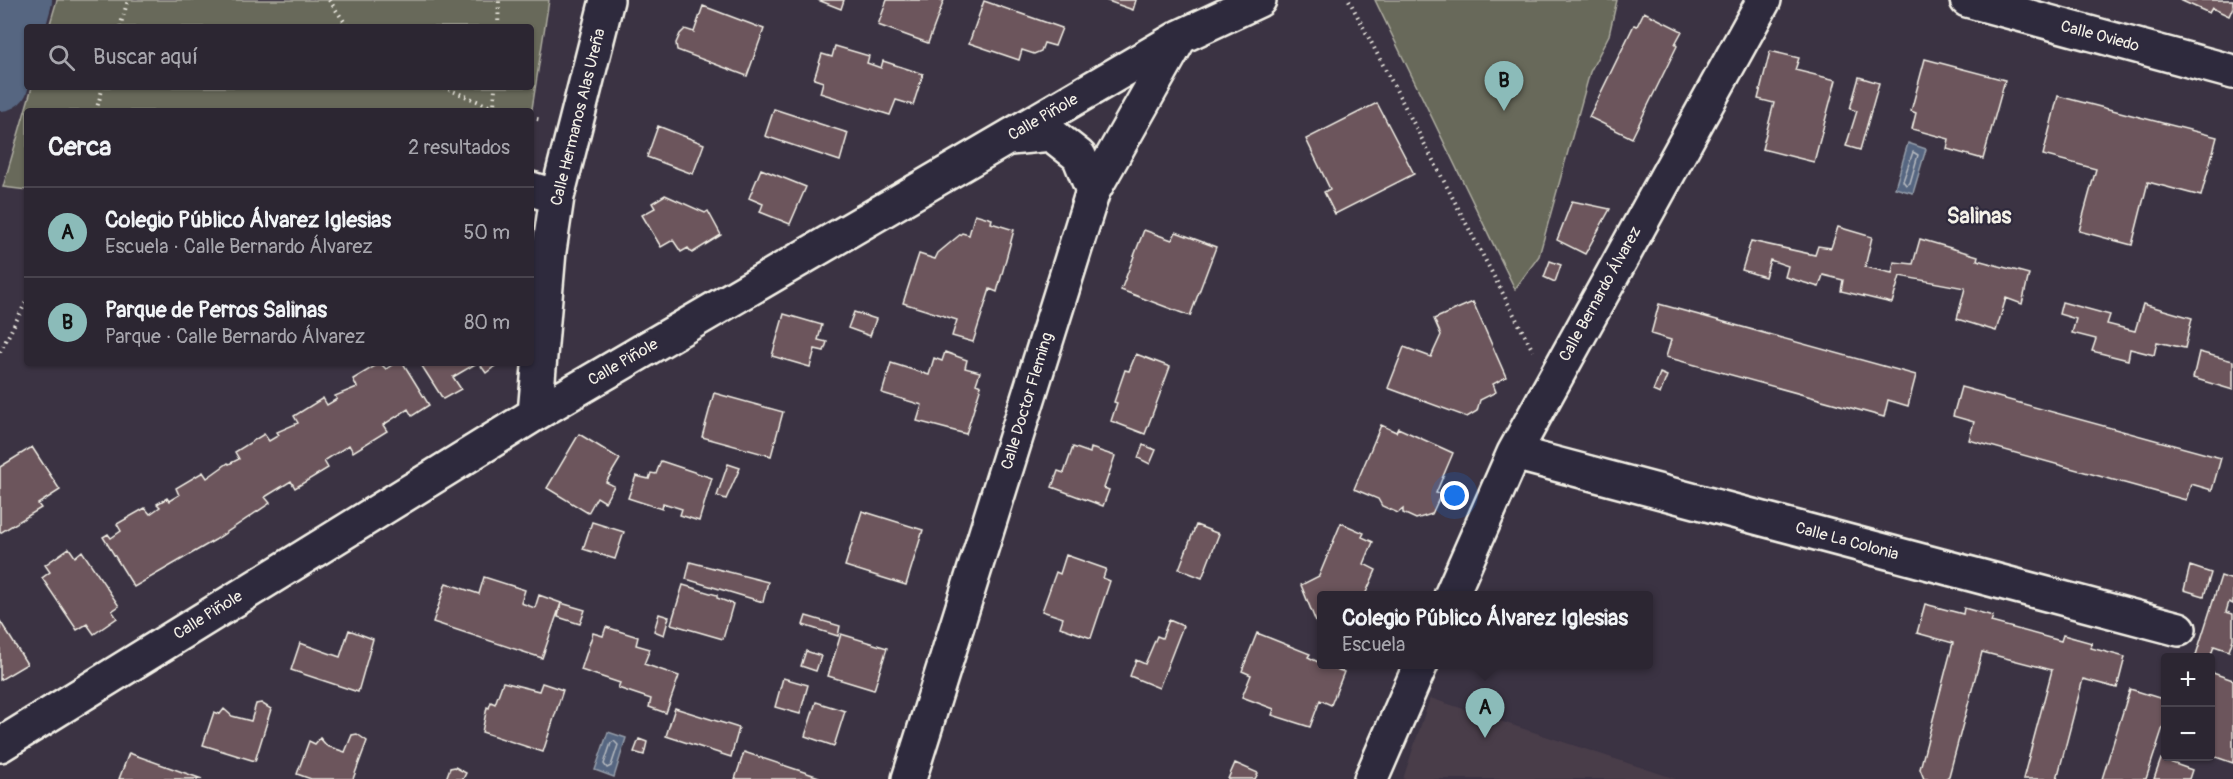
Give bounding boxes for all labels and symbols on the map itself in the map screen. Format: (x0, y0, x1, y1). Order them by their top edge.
street label: Calle Oviedo (2059, 16, 2142, 56)
street label: Calle Hermanos Alas Ureña (546, 26, 610, 208)
pin: B (1484, 62, 1524, 111)
street label: Calle Piñole (1004, 89, 1082, 145)
district label: Salinas (1947, 202, 2011, 230)
street label: Calle Bernardo Álvarez (1555, 223, 1645, 365)
street label: Calle Doctor Fleming (997, 330, 1057, 472)
street label: Calle Piñole (584, 334, 662, 390)
your location (1440, 481, 1469, 510)
street label: Calle La Colonia (1793, 518, 1901, 564)
street label: Calle Piñole (170, 586, 246, 644)
pin: A (1466, 688, 1504, 738)

